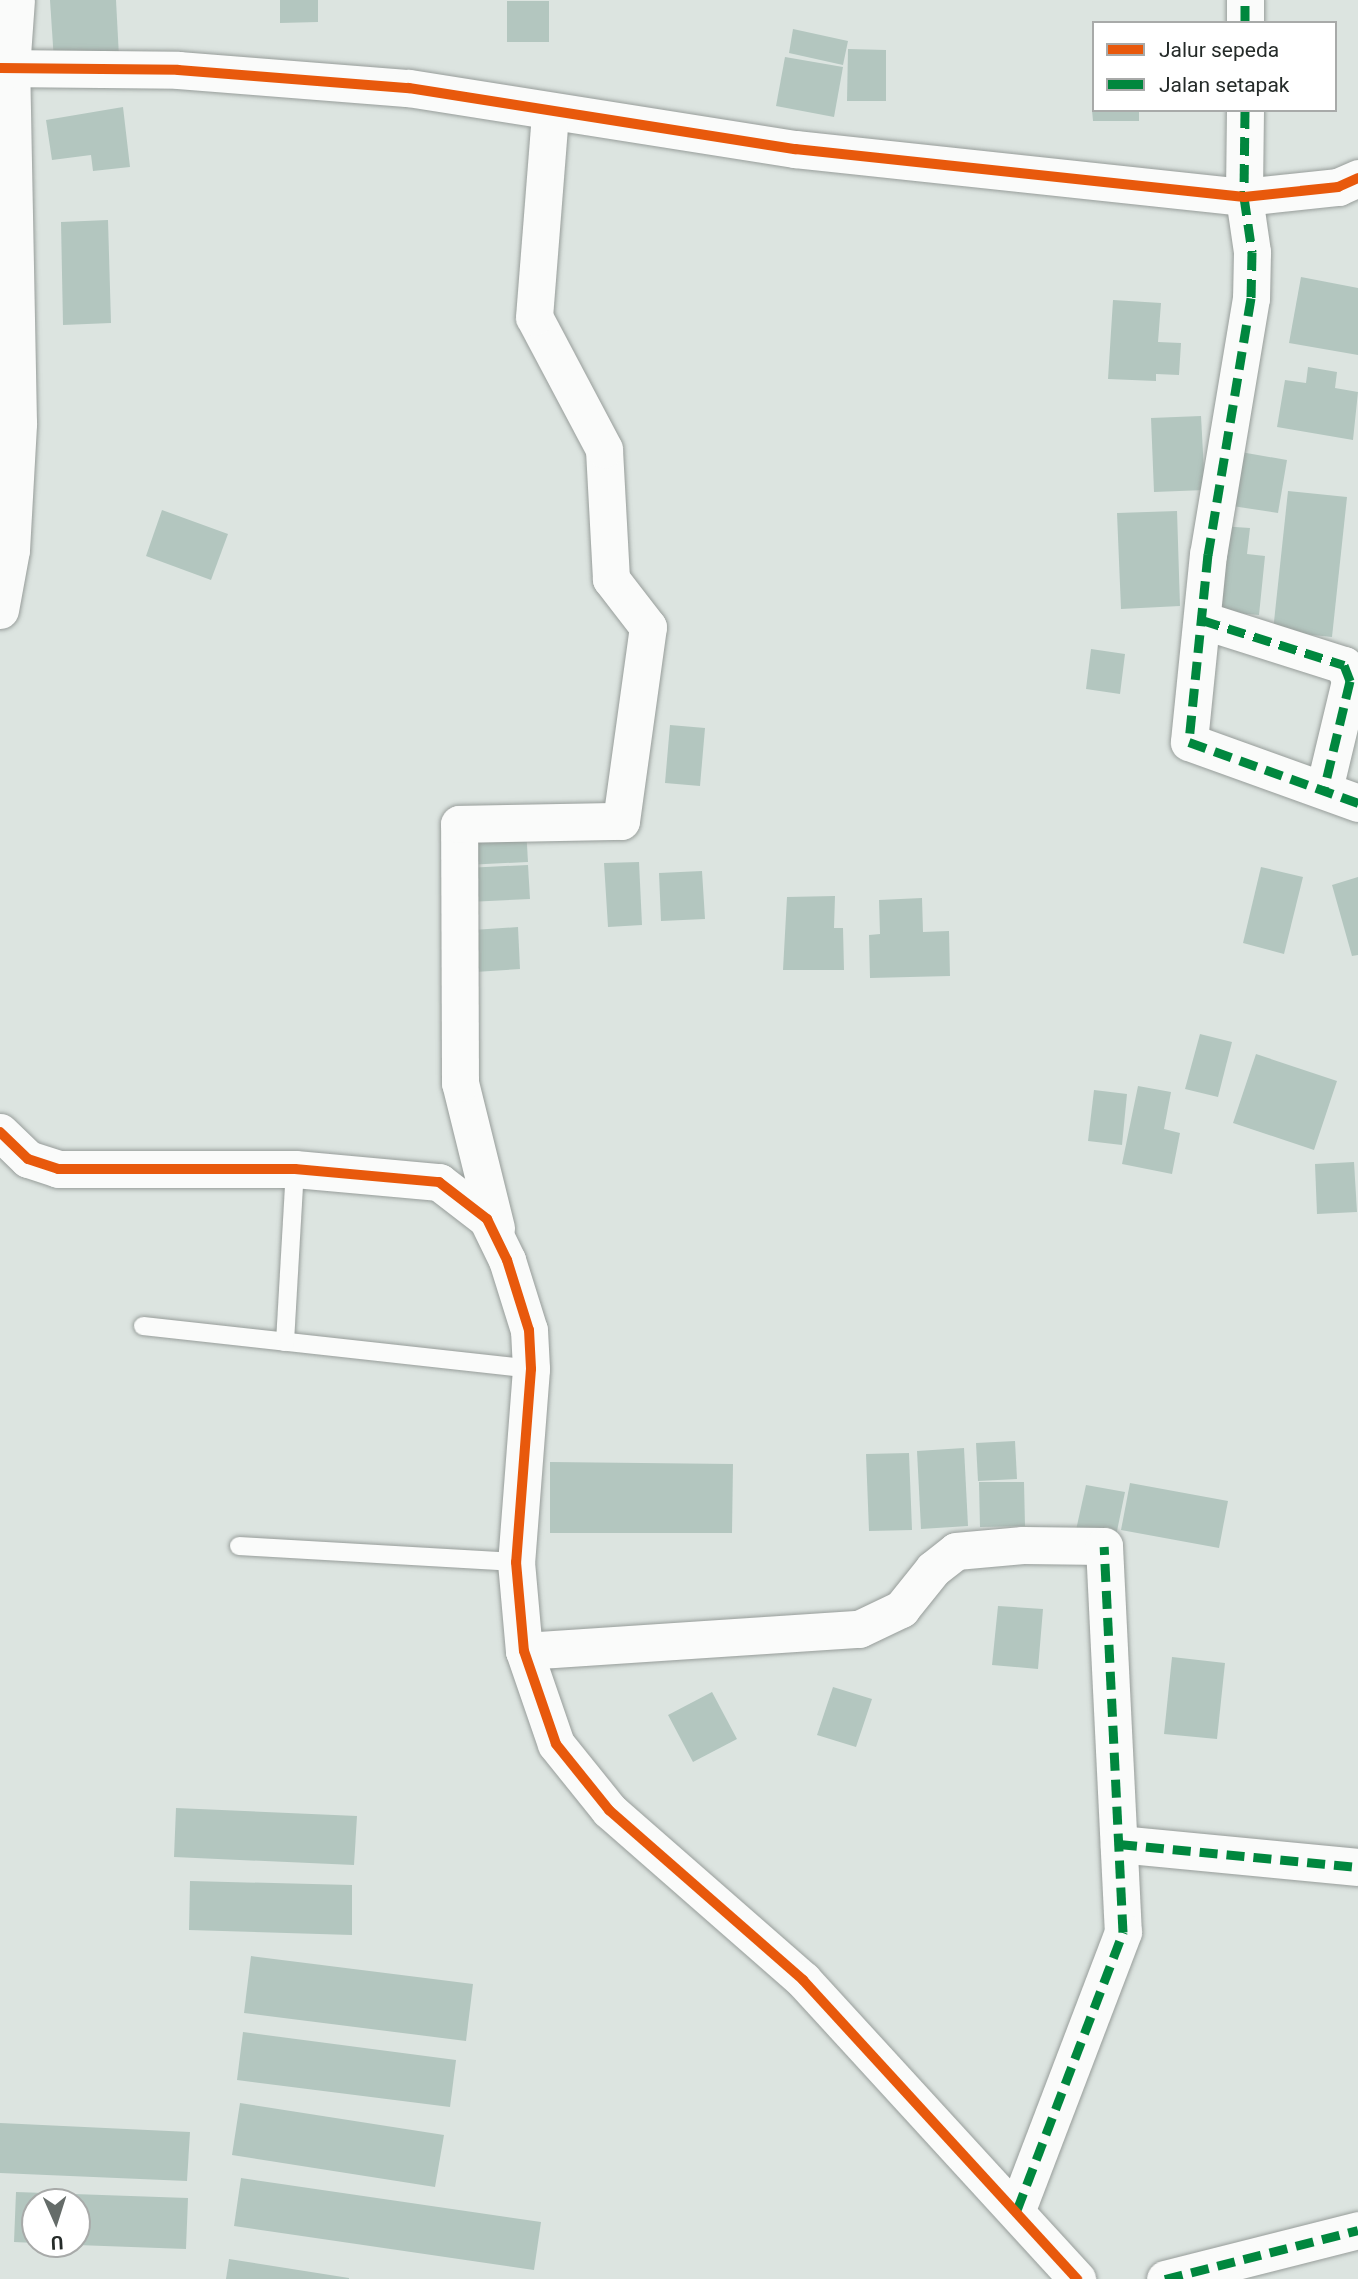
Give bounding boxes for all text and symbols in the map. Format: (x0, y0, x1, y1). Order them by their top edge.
legend (1092, 21, 1337, 112)
text: Jalur sepeda (1159, 38, 1279, 62)
text: Jalan setapak (1159, 73, 1289, 97)
north arrow (21, 2188, 91, 2258)
text: U (50, 2231, 64, 2254)

